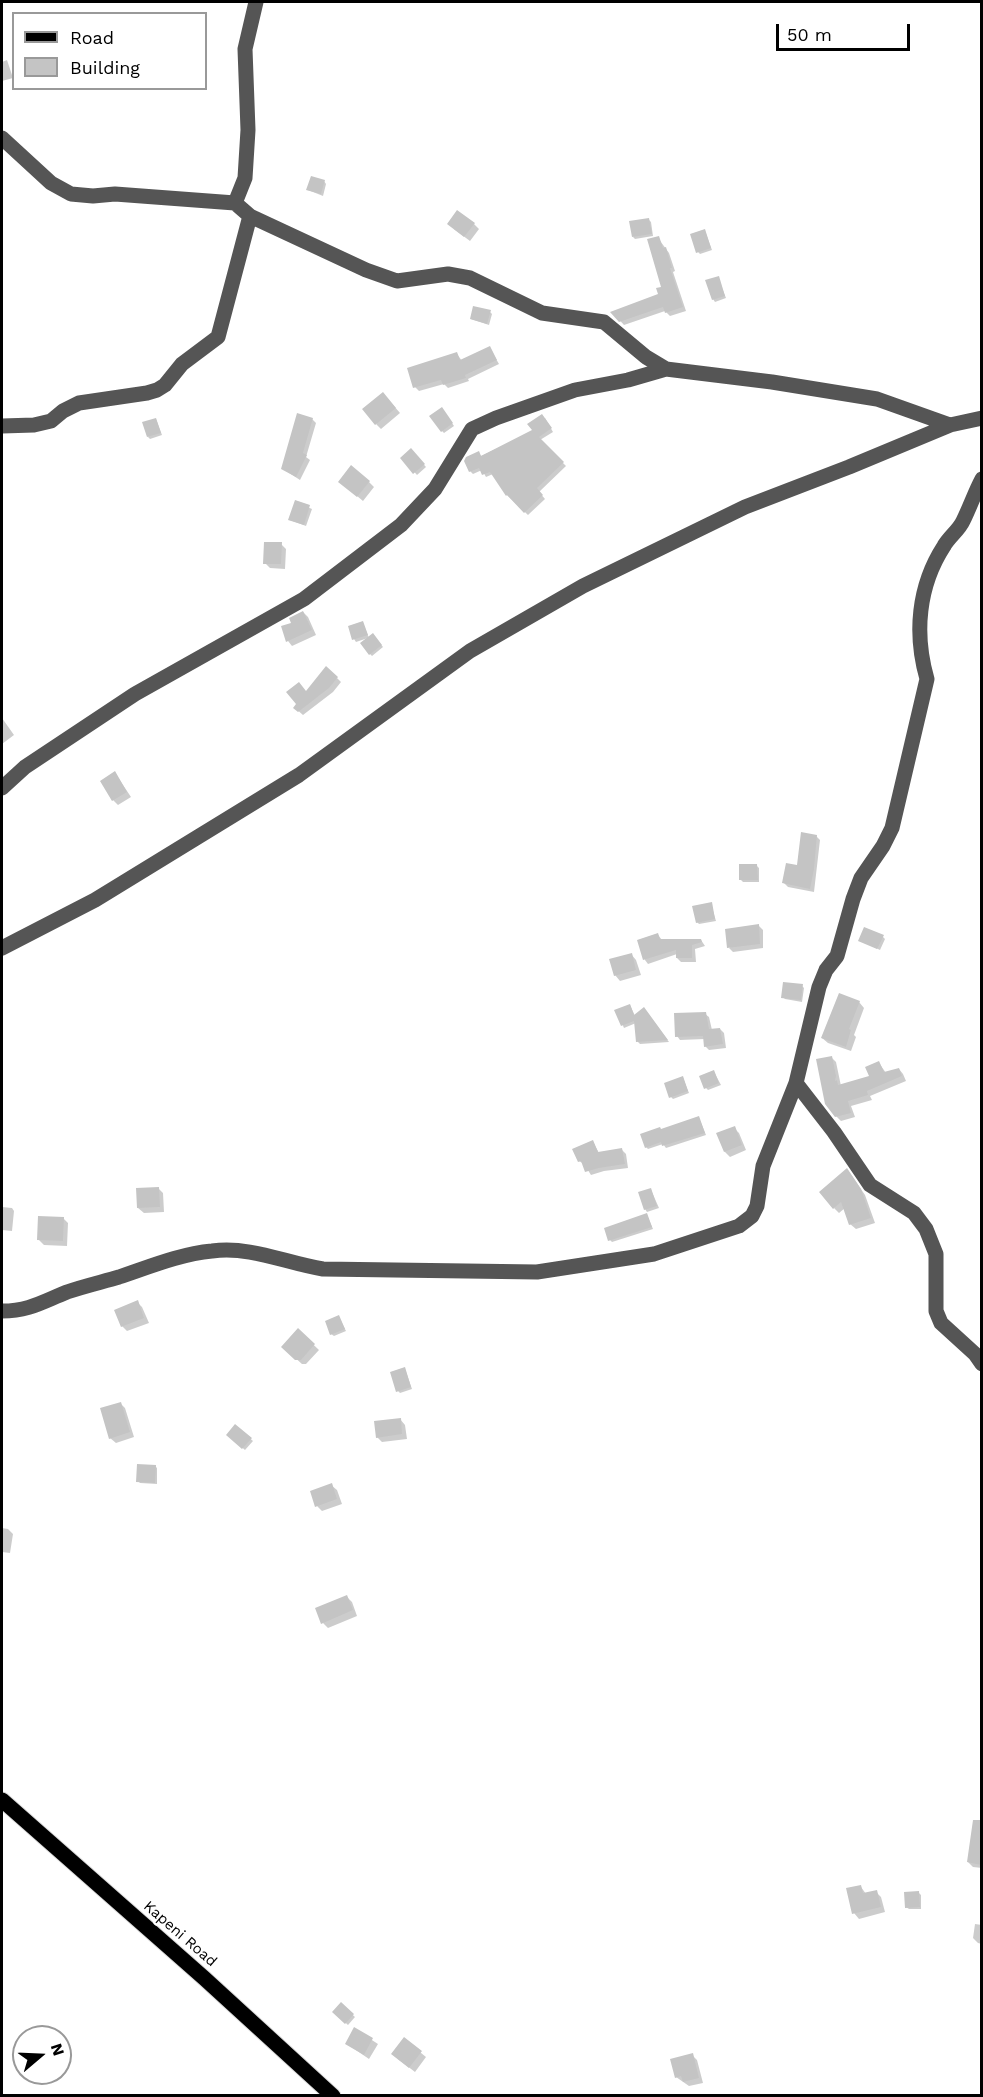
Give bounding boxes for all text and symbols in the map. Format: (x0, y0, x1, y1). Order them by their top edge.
legend (12, 12, 207, 90)
scale bar (779, 12, 912, 50)
text: 50 m (787, 24, 832, 45)
text: Road (70, 27, 114, 48)
text: Building (70, 57, 140, 78)
street label: Kapeni Road (140, 1897, 220, 1971)
north arrow (12, 2025, 72, 2085)
text: N (47, 2041, 69, 2058)

